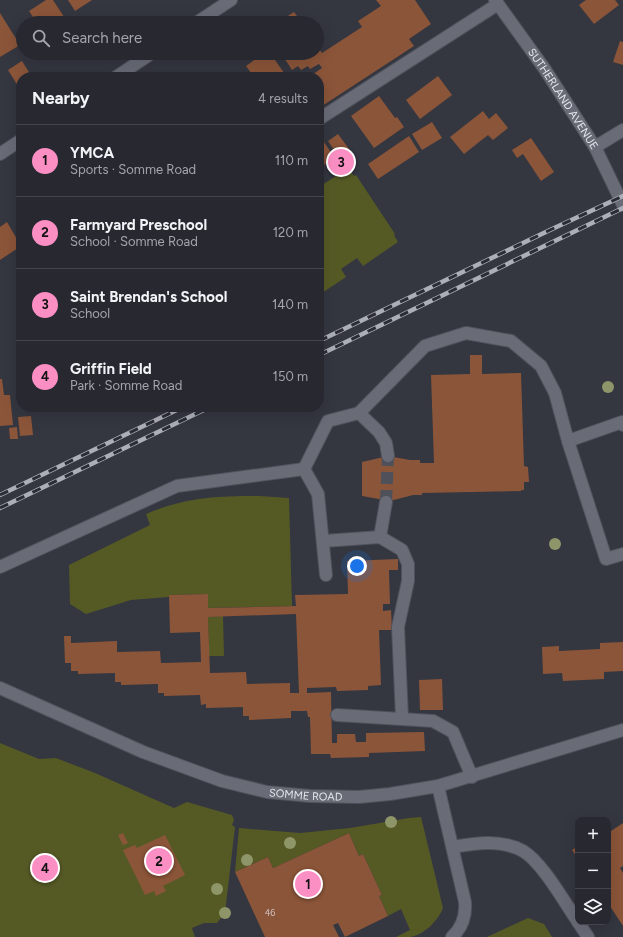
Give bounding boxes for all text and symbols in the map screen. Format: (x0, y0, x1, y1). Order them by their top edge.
search box (16, 16, 324, 60)
icon: search (30, 27, 52, 49)
text: Search here (62, 29, 142, 47)
street label: SUTHERLAND AVENUE (525, 46, 601, 152)
text: Nearby (32, 88, 90, 108)
text: 4 results (258, 91, 308, 106)
text: YMCA (70, 144, 114, 162)
pin: 3 (328, 147, 354, 177)
text: 1 (42, 153, 48, 168)
text: 110 m (275, 153, 308, 168)
text: Sports · Somme Road (70, 162, 196, 177)
text: Farmyard Preschool (70, 216, 207, 234)
text: 2 (41, 225, 49, 240)
text: 120 m (273, 225, 308, 240)
text: School · Somme Road (70, 234, 198, 249)
text: Saint Brendan's School (70, 288, 228, 306)
text: 3 (41, 297, 49, 312)
text: 140 m (272, 297, 308, 312)
text: School (70, 306, 110, 321)
text: Griffin Field (70, 360, 152, 378)
text: 4 (41, 369, 49, 384)
text: 150 m (273, 369, 308, 384)
text: Park · Somme Road (70, 378, 182, 393)
your location (347, 556, 367, 576)
street label: SOMME ROAD (268, 786, 343, 804)
map controls (575, 817, 611, 925)
button: + (575, 817, 611, 853)
pin: 2 (146, 846, 172, 876)
pin: 4 (32, 853, 58, 883)
button: − (575, 853, 611, 889)
pin: 1 (295, 869, 321, 899)
button: layers (575, 889, 611, 925)
house number: 46 (265, 907, 275, 918)

